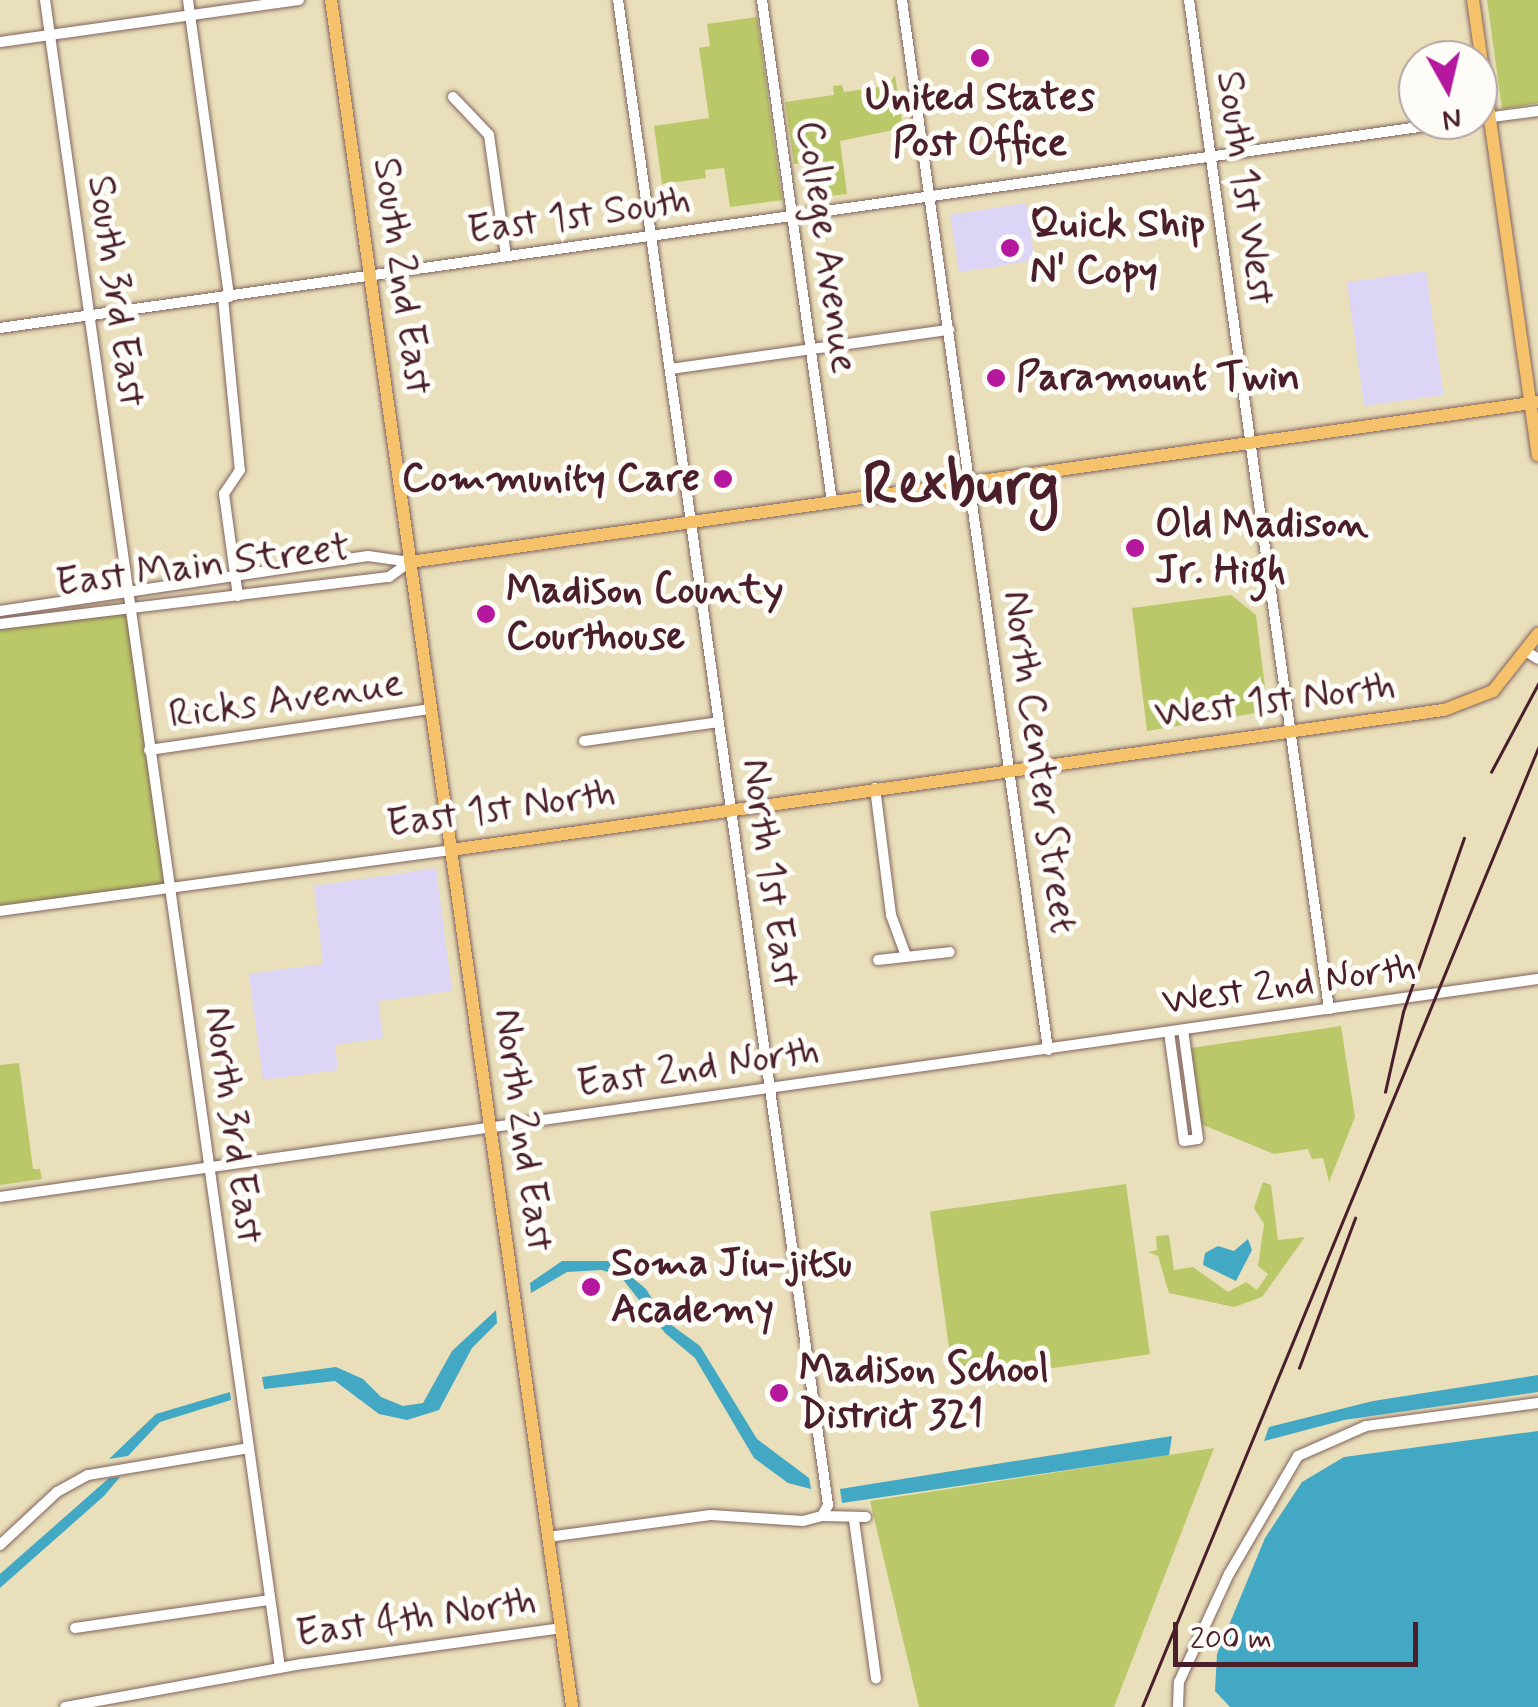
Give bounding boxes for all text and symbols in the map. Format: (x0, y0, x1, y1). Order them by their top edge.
north arrow (1398, 40, 1498, 140)
marker: United States Post Office (969, 47, 991, 69)
street label: South 1st West (1205, 68, 1285, 308)
place label: United States Post Office (865, 74, 1095, 168)
text: N (1440, 99, 1464, 138)
street label: College Avenue (785, 117, 867, 377)
street label: South 2nd East (362, 154, 442, 398)
street label: South 3rd East (76, 172, 156, 410)
street label: East 1st South (464, 177, 694, 255)
place label: Quick Ship N' Copy (1030, 201, 1205, 295)
marker: Quick Ship N' Copy (999, 237, 1021, 259)
place label: Paramount Twin (1016, 354, 1307, 402)
marker: Paramount Twin (985, 367, 1007, 389)
district label: Rexburg (863, 450, 1059, 522)
place label: Community Care (402, 455, 700, 503)
marker: Community Care (710, 466, 736, 492)
place label: Old Madison Jr. High (1155, 501, 1359, 595)
street label: East Main Street (54, 524, 352, 608)
marker: Old Madison Jr. High (1124, 537, 1146, 559)
place label: Madison County Courthouse (506, 567, 773, 661)
street label: North Center Street (991, 584, 1087, 940)
marker: Madison County Courthouse (475, 603, 497, 625)
street label: Ricks Avenue (172, 661, 400, 739)
street label: West 1st North (1152, 662, 1398, 740)
street label: North 1st East (730, 756, 810, 990)
street label: East 1st North (384, 769, 618, 849)
street label: West 2nd North (1159, 943, 1419, 1027)
street label: North 3rd East (193, 1003, 273, 1247)
street label: North 2nd East (482, 1005, 564, 1255)
street label: East 2nd North (573, 1027, 823, 1109)
place label: Soma Jiu-jitsu Academy (611, 1240, 849, 1334)
marker: Soma Jiu-jitsu Academy (580, 1276, 602, 1298)
place label: Madison School District 321 (799, 1346, 1050, 1440)
marker: Madison School District 321 (768, 1382, 790, 1404)
street label: East 4th North (293, 1577, 539, 1659)
scale bar (1178, 1602, 1423, 1664)
text: 200 m (1190, 1620, 1272, 1659)

